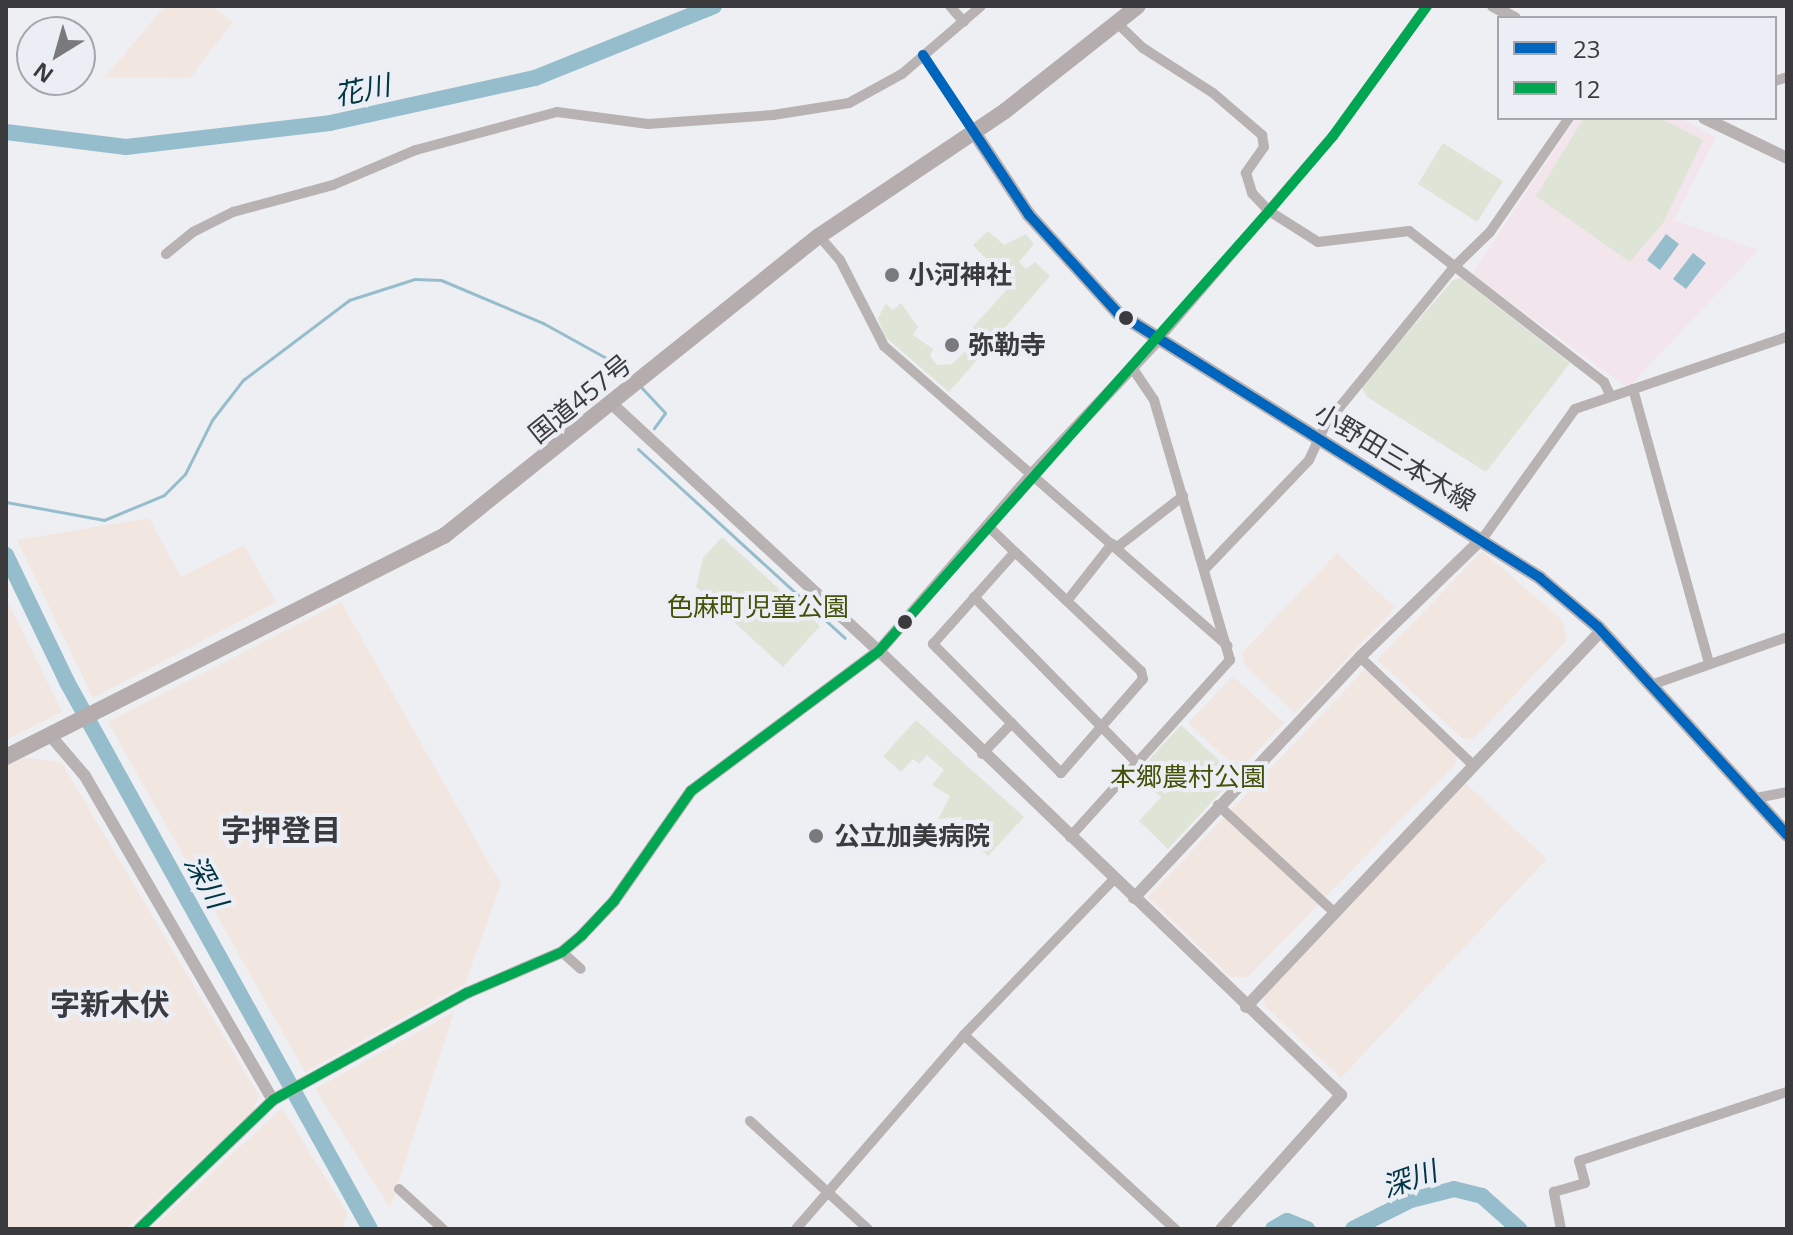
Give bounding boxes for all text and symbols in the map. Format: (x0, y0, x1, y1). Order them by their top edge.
north arrow (16, 16, 96, 96)
legend (1497, 16, 1777, 120)
text: 23 (1573, 32, 1600, 65)
text: N (27, 56, 59, 91)
water label: 花川 (331, 67, 393, 111)
text: 12 (1573, 72, 1600, 105)
place label: 小河神社 (908, 259, 1012, 291)
marker: 小河神社 (883, 266, 901, 284)
unlabelled marker (1118, 310, 1134, 326)
place label: 弥勒寺 (968, 329, 1046, 361)
marker: 弥勒寺 (943, 336, 961, 354)
street label: 国道457号 (523, 348, 637, 450)
street label: 小野田三本木線 (1309, 397, 1481, 517)
park label: 色麻町児童公園 (667, 591, 849, 623)
unlabelled marker (897, 614, 913, 630)
park label: 本郷農村公園 (1110, 761, 1266, 793)
district label: 字押登目 (221, 812, 341, 848)
place label: 公立加美病院 (834, 820, 990, 852)
marker: 公立加美病院 (805, 825, 827, 847)
water label: 深川 (179, 848, 235, 914)
district label: 字新木伏 (50, 986, 170, 1022)
water label: 深川 (1377, 1153, 1441, 1203)

